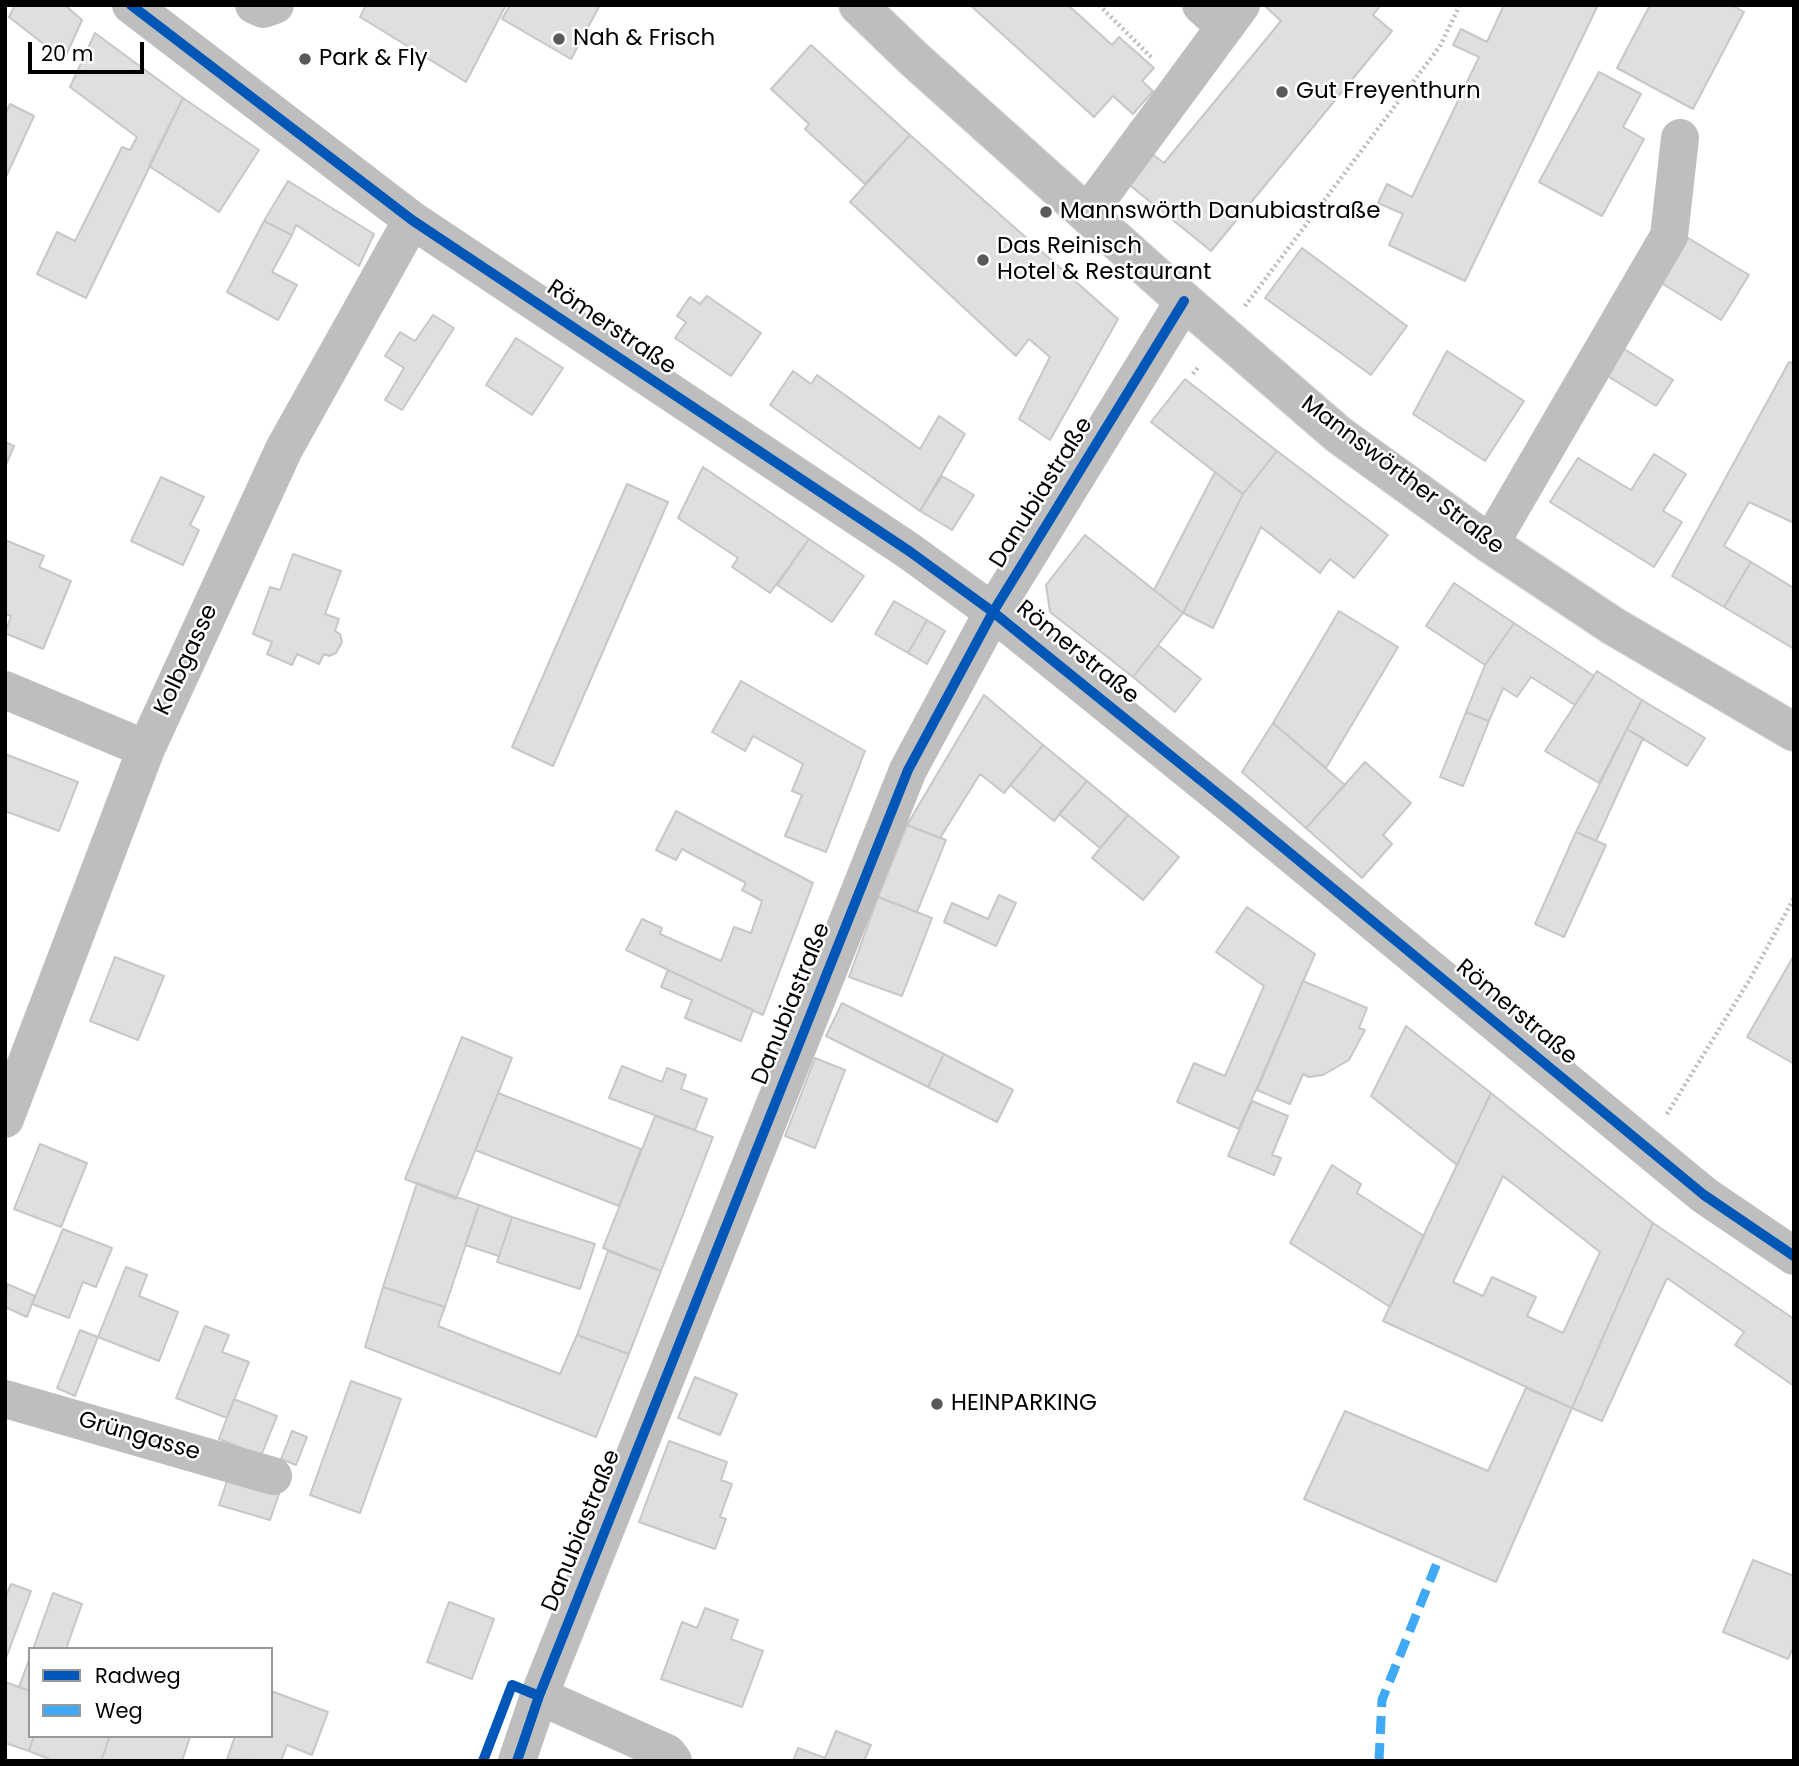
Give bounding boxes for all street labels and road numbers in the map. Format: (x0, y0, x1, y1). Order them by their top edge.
street label: Römerstraße (541, 275, 681, 381)
street label: Mannswörther Straße (1295, 391, 1509, 561)
street label: Danubiastraße (985, 413, 1099, 573)
street label: Römerstraße (1010, 595, 1144, 711)
street label: Kolbgasse (149, 600, 225, 720)
street label: Danubiastraße (747, 919, 837, 1089)
street label: Römerstraße (1450, 954, 1582, 1072)
street label: Grüngasse (75, 1406, 203, 1468)
street label: Danubiastraße (537, 1446, 627, 1616)

